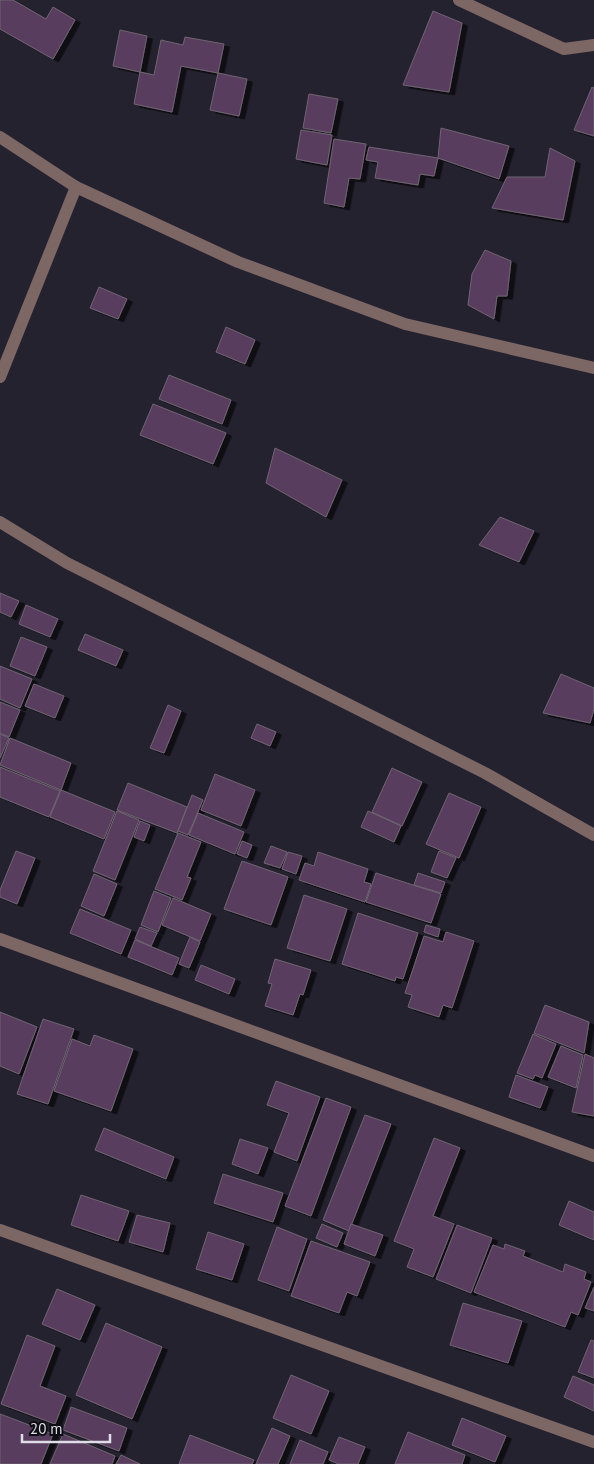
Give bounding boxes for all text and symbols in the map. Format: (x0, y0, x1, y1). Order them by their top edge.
scale bar (22, 1412, 110, 1444)
text: 20 m (30, 1419, 63, 1438)

